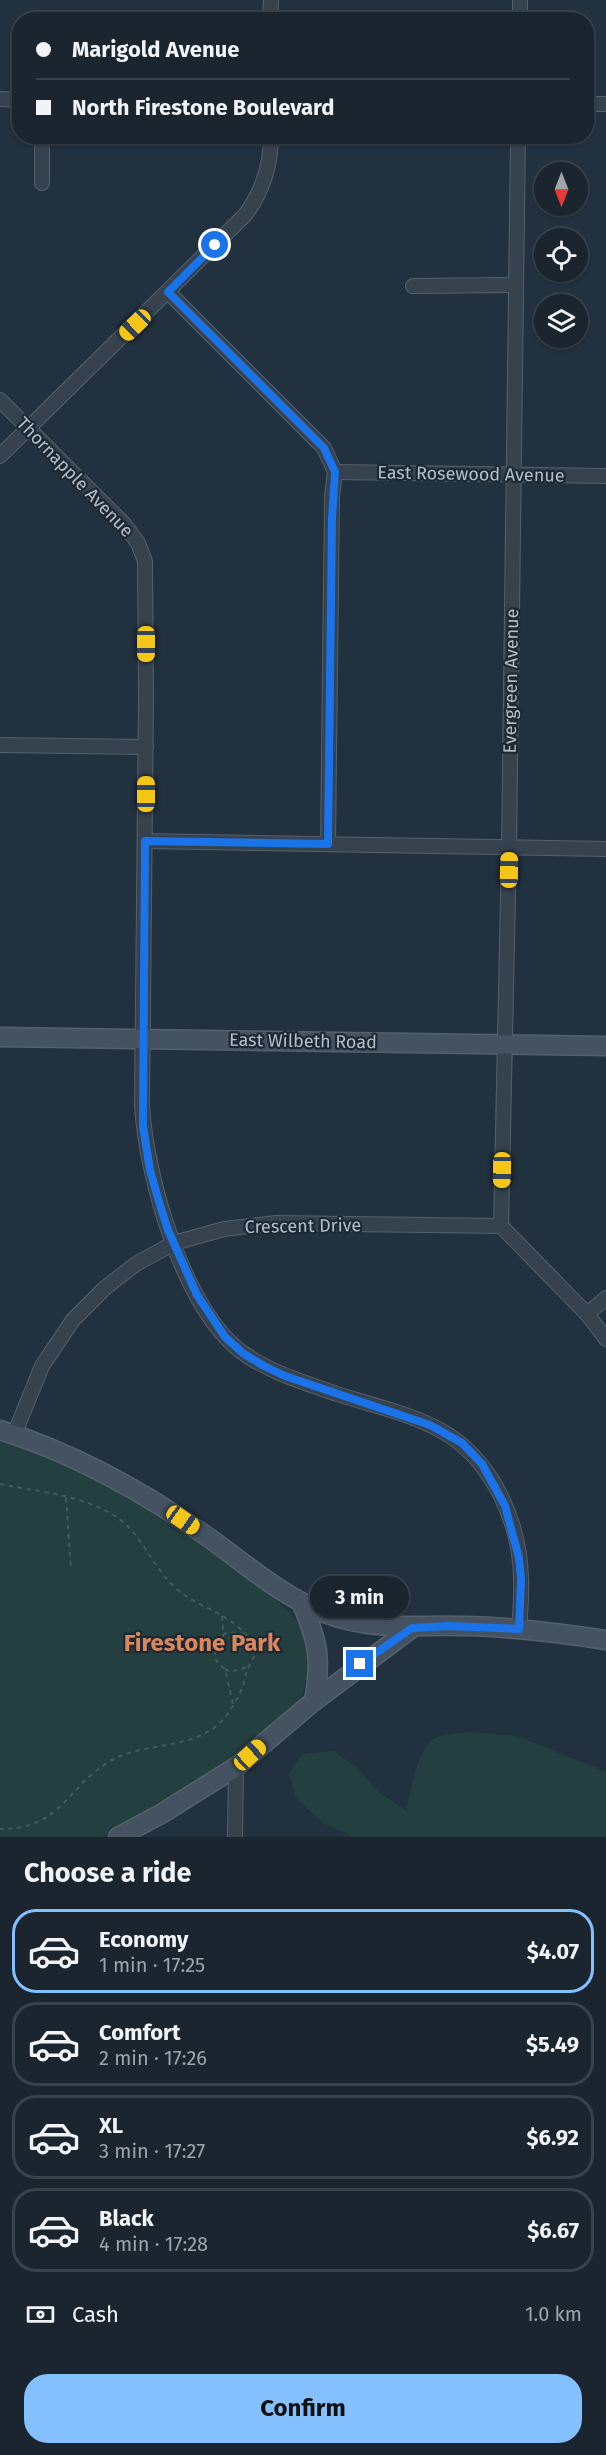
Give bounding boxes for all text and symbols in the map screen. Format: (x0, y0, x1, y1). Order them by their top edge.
text: Marigold Avenue (72, 36, 239, 63)
text: North Firestone Boulevard (72, 94, 334, 121)
north arrow (534, 162, 588, 216)
map controls (534, 162, 588, 348)
button: locate (534, 228, 588, 282)
route start (201, 231, 228, 258)
button: layers (534, 294, 588, 348)
car (116, 306, 154, 344)
street label: Thornapple Avenue (12, 412, 138, 542)
street label: East Rosewood Avenue (377, 461, 565, 487)
street label: Evergreen Avenue (499, 608, 523, 754)
car (137, 626, 155, 662)
car (137, 776, 155, 812)
car (500, 852, 518, 888)
street label: East Wilbeth Road (229, 1029, 377, 1053)
car (493, 1152, 511, 1188)
street label: Crescent Drive (245, 1214, 361, 1238)
car (163, 1502, 203, 1538)
callout: 3 min (310, 1577, 410, 1619)
text: 3 min (335, 1585, 384, 1609)
district label: Firestone Park (124, 1629, 281, 1657)
route end (346, 1650, 373, 1677)
car (231, 1736, 269, 1774)
text: Choose a ride (24, 1857, 191, 1889)
icon: car (27, 1924, 81, 1978)
text: Economy (99, 1926, 188, 1953)
text: $4.07 (527, 1938, 579, 1965)
text: 1 min · 17:25 (99, 1953, 205, 1977)
icon: car (27, 2017, 81, 2071)
text: Comfort (99, 2019, 180, 2046)
text: $5.49 (526, 2031, 579, 2058)
text: 2 min · 17:26 (99, 2046, 207, 2070)
icon: car (27, 2110, 81, 2164)
text: XL (99, 2112, 123, 2139)
text: $6.92 (526, 2124, 579, 2151)
text: 3 min · 17:27 (99, 2139, 205, 2163)
icon: car (27, 2203, 81, 2257)
text: Black (99, 2205, 154, 2232)
text: $6.67 (527, 2217, 579, 2244)
text: 4 min · 17:28 (99, 2232, 208, 2256)
icon: cash (24, 2298, 57, 2331)
text: Cash (72, 2301, 119, 2328)
text: 1.0 km (525, 2302, 582, 2326)
button: Confirm (24, 2374, 582, 2443)

